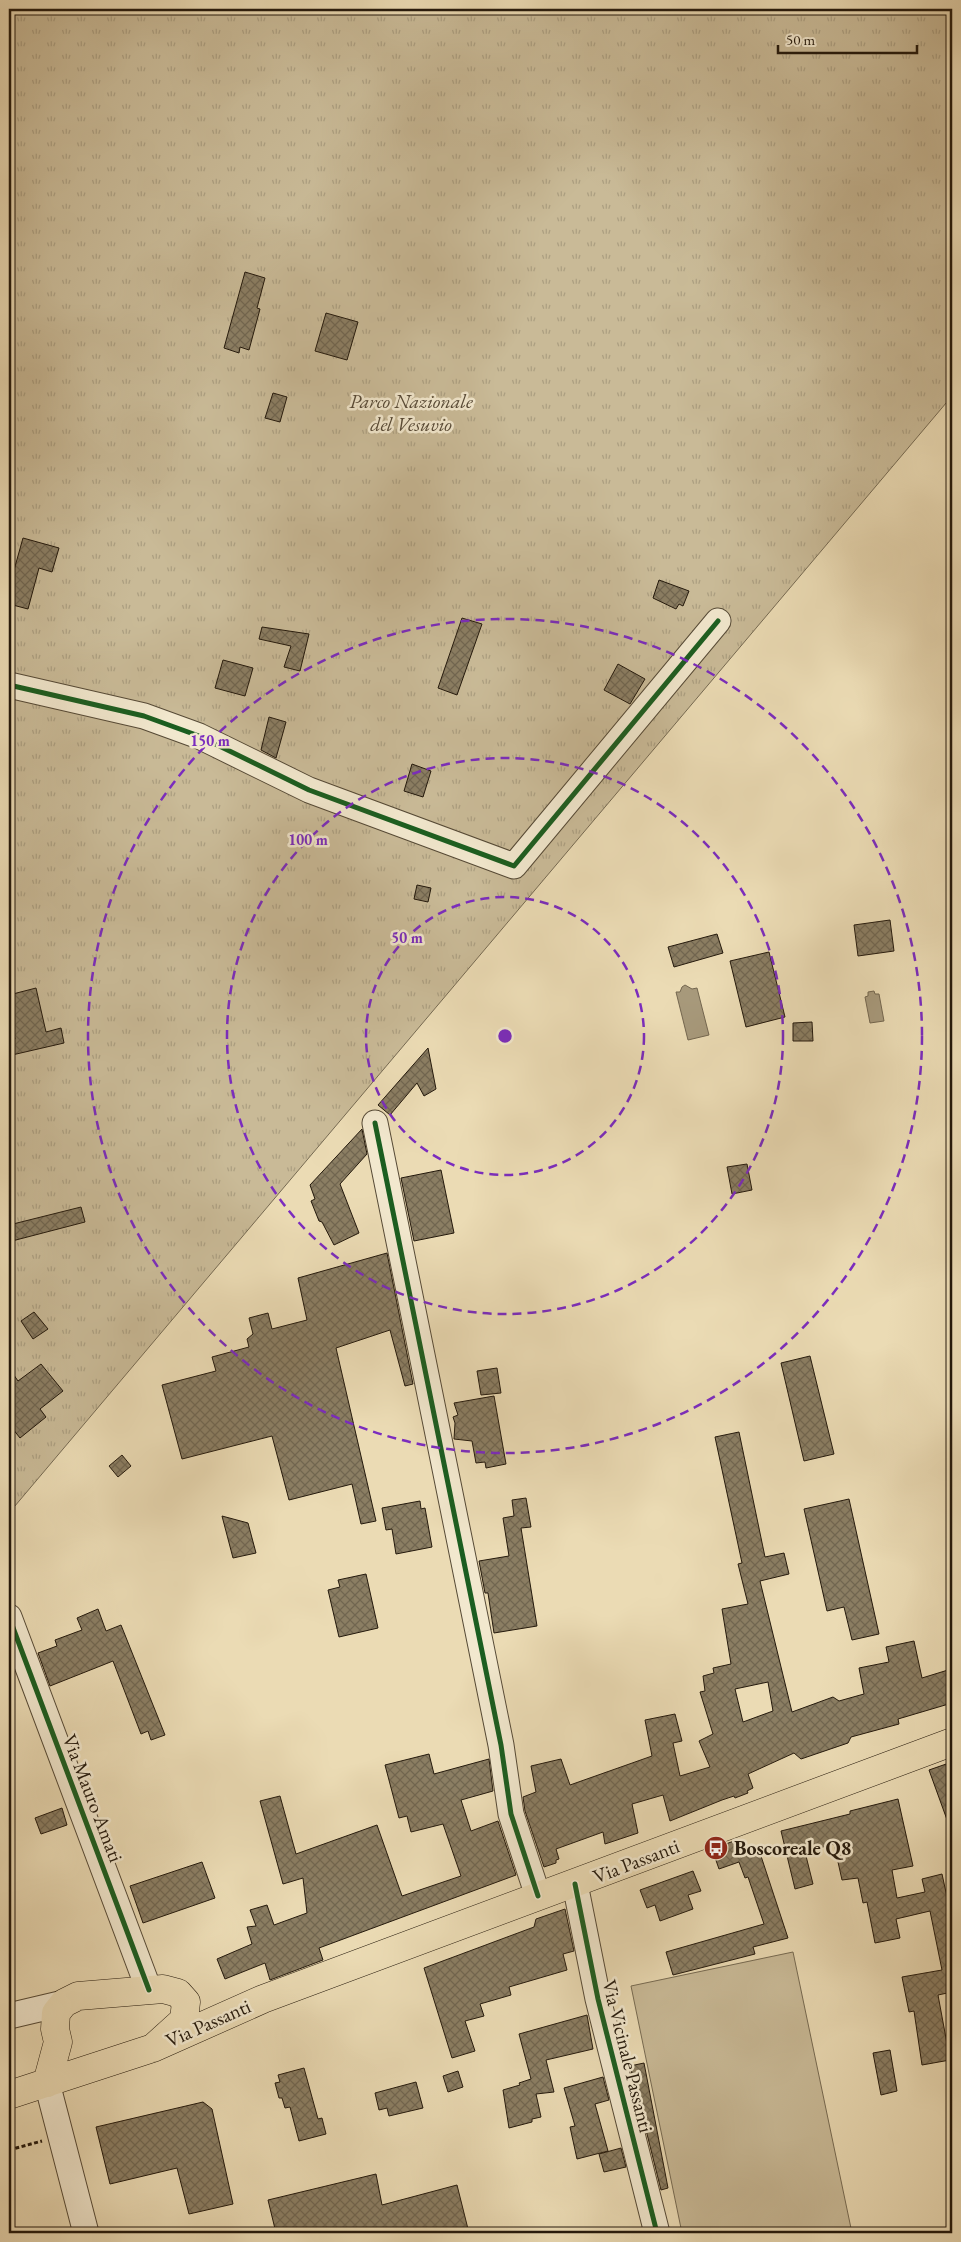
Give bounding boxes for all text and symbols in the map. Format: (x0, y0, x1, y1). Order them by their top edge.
scale bar (778, 22, 917, 54)
text: 50 m (786, 30, 815, 49)
park label: Parco Nazionale del Vesuvio (349, 388, 473, 437)
text: 150 m (190, 731, 230, 750)
text: 100 m (288, 830, 328, 849)
text: 50 m (391, 928, 423, 947)
centre of rings (496, 1027, 514, 1045)
street label: Via Mauro Amati (57, 1730, 129, 1866)
street label: Via Passanti (589, 1833, 683, 1889)
bus stop icon: Boscoreale Q8 (703, 1835, 729, 1861)
place label: Boscoreale Q8 (734, 1835, 851, 1861)
street label: Via Vicinale Passanti (596, 1977, 660, 2135)
street label: Via Passanti (161, 1993, 255, 2053)

